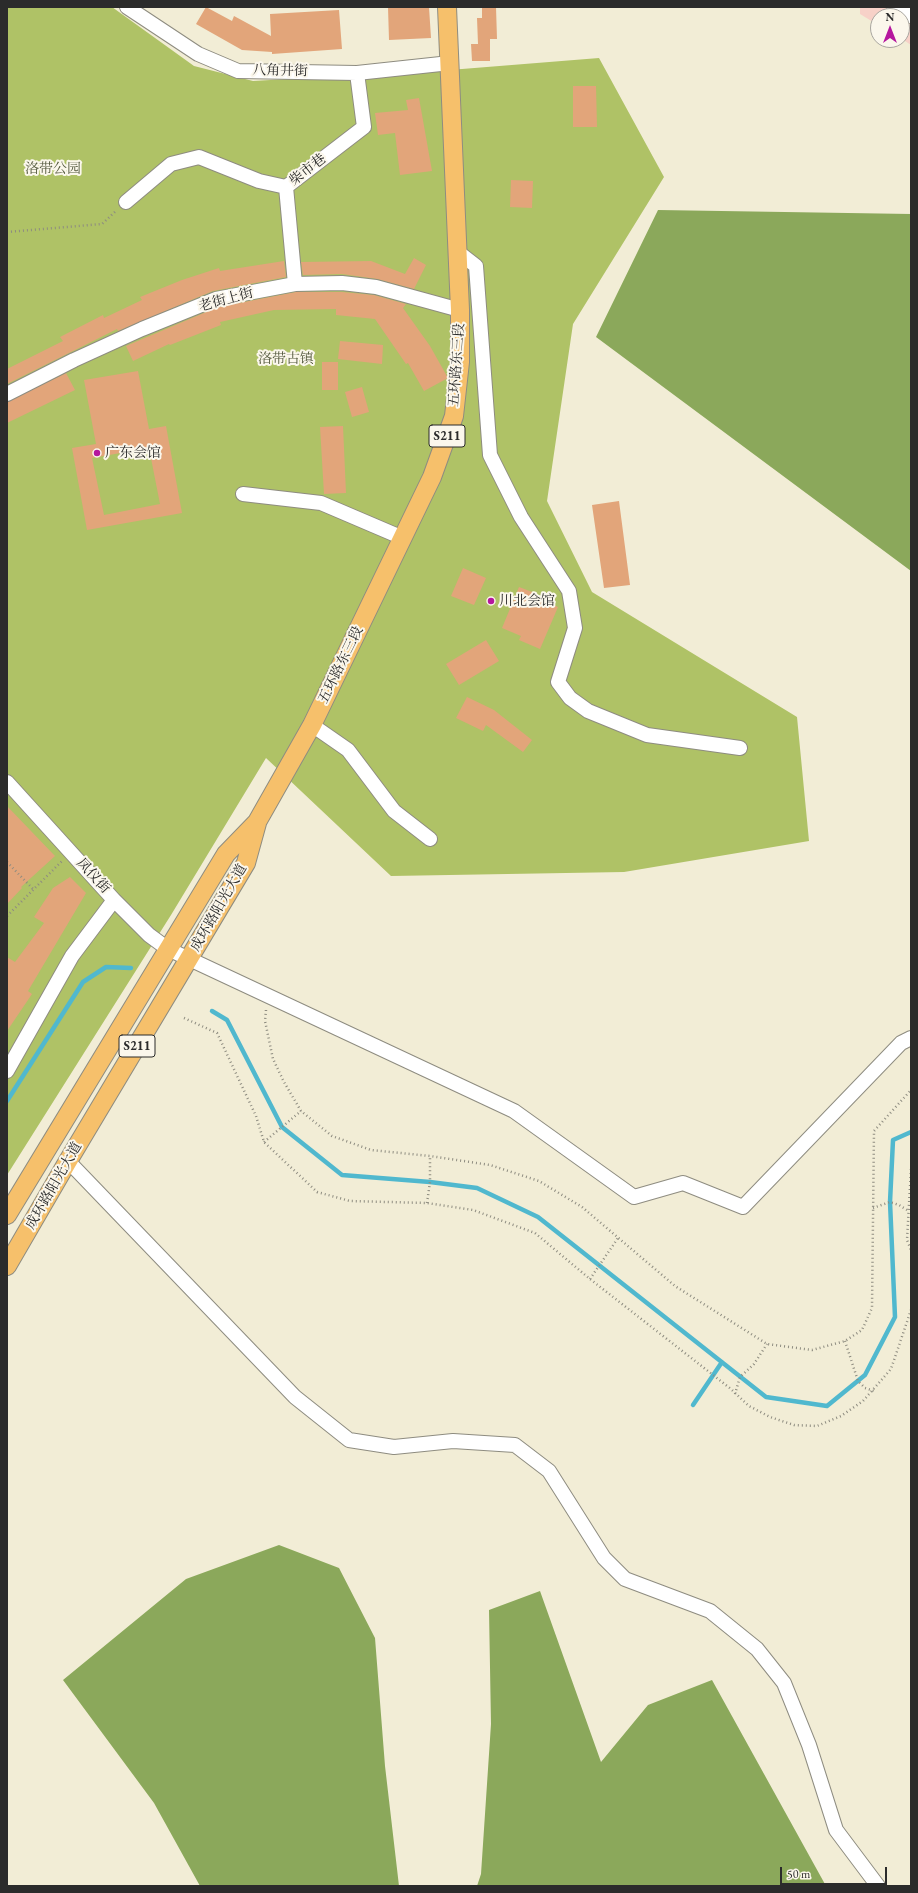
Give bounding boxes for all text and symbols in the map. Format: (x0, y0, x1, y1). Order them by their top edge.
north arrow (870, 8, 910, 48)
text: N (886, 10, 894, 24)
street label: 八角井街 (252, 62, 308, 80)
street label: 柴市巷 (286, 150, 330, 190)
park label: 洛带公园 (25, 161, 81, 177)
street label: 老街上街 (197, 285, 255, 315)
street label: 五环路东三段 (446, 323, 468, 407)
park label: 洛带古镇 (258, 351, 314, 367)
road number: S211 (429, 425, 465, 447)
place label: 广东会馆 (105, 445, 161, 461)
marker: 广东会馆 (92, 448, 102, 458)
place label: 川北会馆 (499, 593, 555, 609)
marker: 川北会馆 (486, 596, 496, 606)
street label: 五环路东三段 (315, 624, 367, 706)
street label: 凤仪街 (73, 855, 113, 897)
street label: 成环路阳光大道 (187, 861, 251, 955)
road number: S211 (119, 1035, 155, 1057)
street label: 成环路阳光大道 (22, 1139, 86, 1233)
scale bar (782, 1859, 889, 1885)
text: 50 m (787, 1866, 810, 1882)

